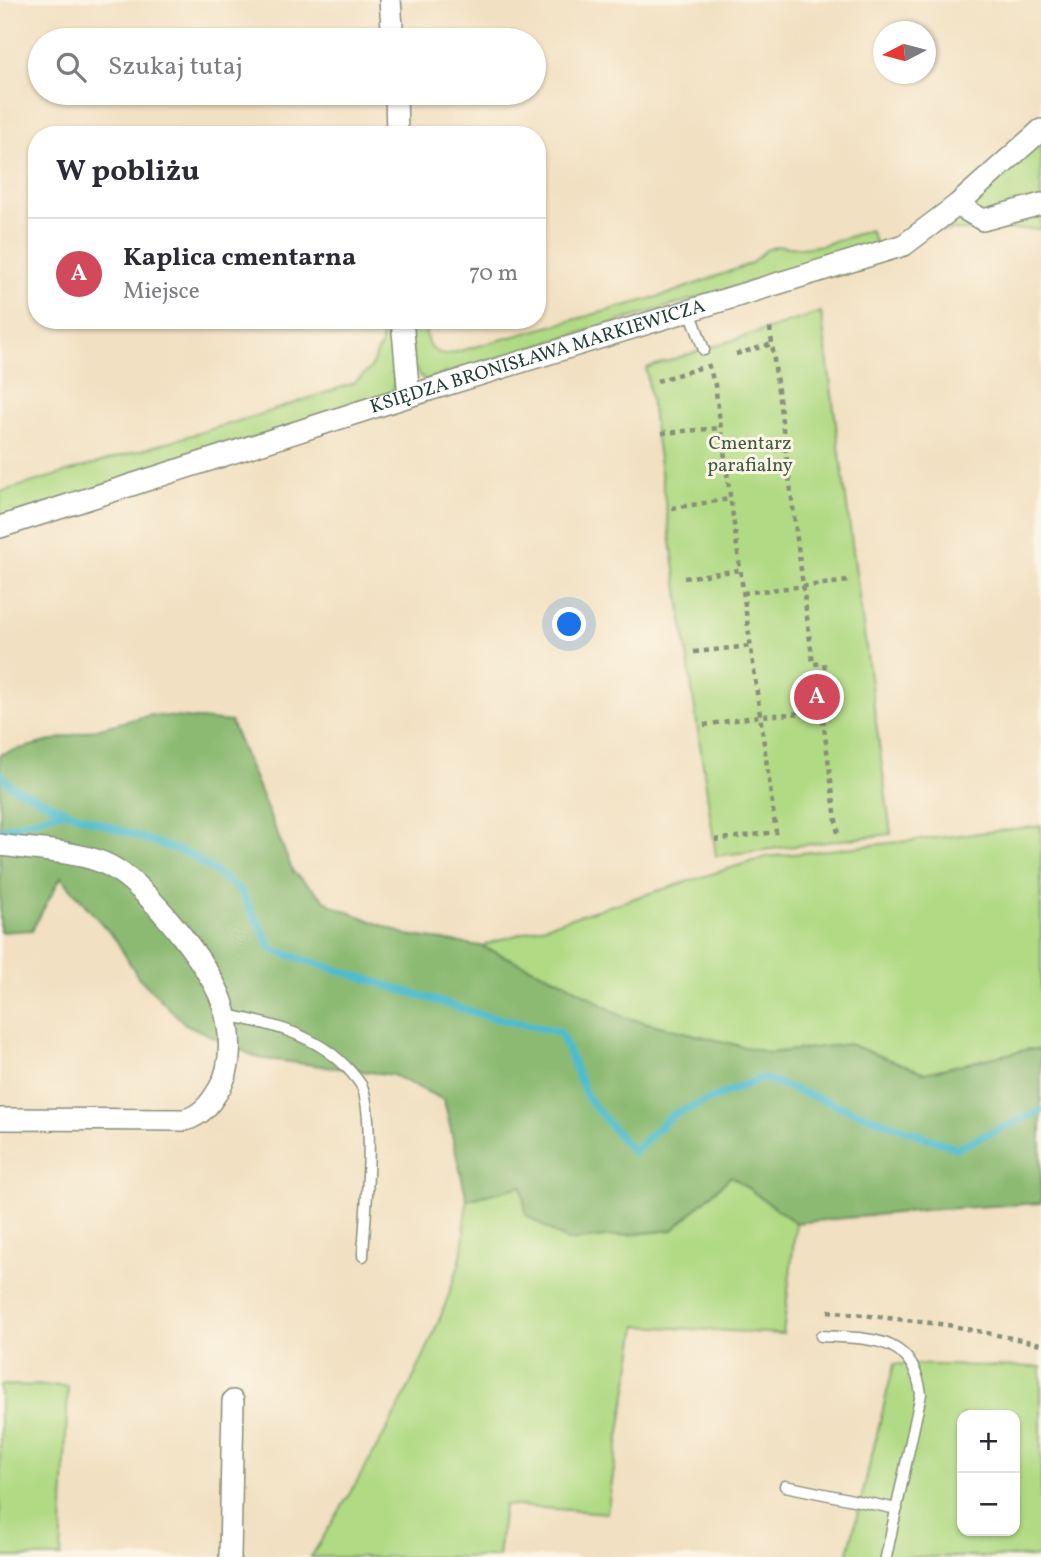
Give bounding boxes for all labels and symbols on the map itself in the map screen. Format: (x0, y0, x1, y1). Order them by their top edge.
north arrow (873, 21, 936, 84)
street label: KSIĘDZA BRONISŁAWA MARKIEWICZA (367, 293, 708, 421)
park label: Cmentarz parafialny (707, 431, 793, 479)
your location (552, 607, 586, 641)
pin: A (794, 671, 840, 723)

